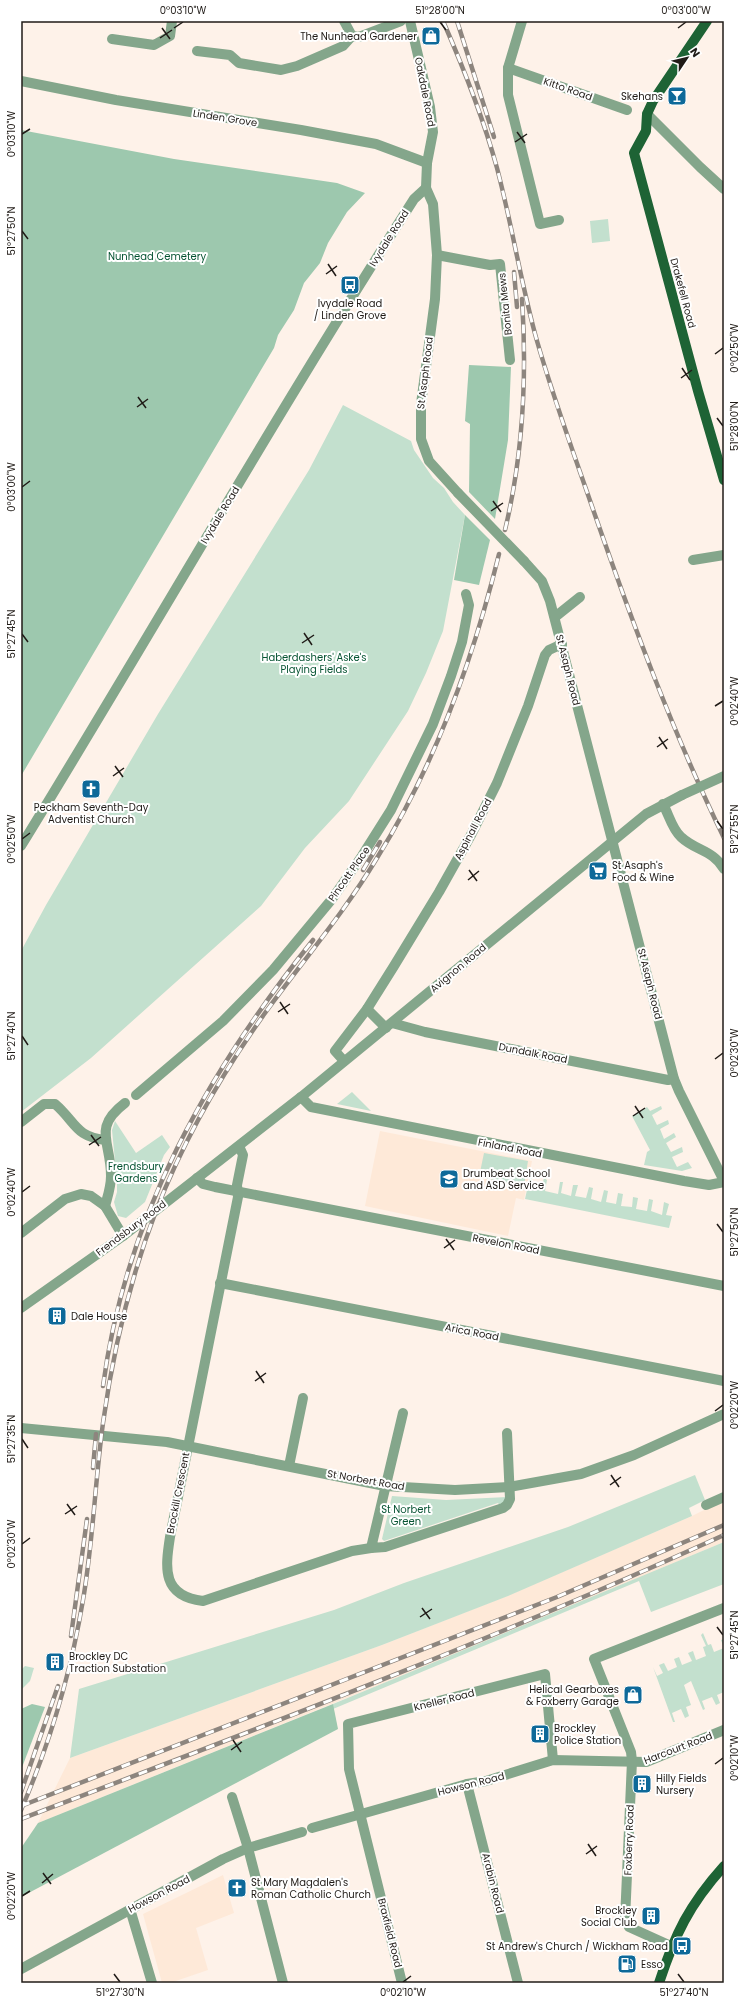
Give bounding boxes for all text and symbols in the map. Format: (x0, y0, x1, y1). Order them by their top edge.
text: 0°03'10"W (160, 3, 206, 18)
text: 51°28'00"N (415, 3, 465, 18)
text: 0°03'00"W (661, 3, 711, 18)
shop icon: The Nunhead Gardener (420, 25, 442, 47)
place label: The Nunhead Gardener (300, 29, 417, 44)
north arrow (667, 38, 707, 78)
text: N (686, 44, 704, 60)
street label: Oakdale Road (411, 56, 439, 128)
street label: Kitto Road (542, 74, 594, 104)
bar icon: Skehans (666, 85, 688, 107)
place label: Skehans (621, 89, 663, 104)
street label: Linden Grove (192, 106, 258, 130)
text: 0°03'10"W (4, 111, 19, 157)
text: 51°27'50"N (4, 207, 19, 255)
street label: Ivydale Road (366, 207, 412, 269)
park label: Nunhead Cemetery (108, 249, 206, 264)
street label: Drakefell Road (666, 256, 700, 330)
street label: Bonita Mews (494, 272, 516, 336)
bus stop icon: Ivydale Road / Linden Grove (339, 274, 361, 296)
place label: Ivydale Road / Linden Grove (314, 296, 386, 323)
text: 0°02'50"W (727, 323, 742, 373)
street label: St Asaph Road (413, 336, 437, 410)
text: 51°28'00"N (727, 401, 742, 451)
text: 0°03'00"W (4, 462, 19, 512)
street label: Ivydale Road (197, 483, 243, 547)
text: 51°27'45"N (4, 610, 19, 658)
street label: St Asaph Road (552, 633, 584, 707)
park label: Haberdashers' Aske's Playing Fields (261, 650, 367, 677)
text: 0°02'40"W (727, 676, 742, 726)
church icon: Peckham Seventh-Day Adventist Church (80, 778, 102, 800)
street label: Aspinall Road (450, 795, 496, 863)
place label: Peckham Seventh-Day Adventist Church (34, 800, 149, 827)
text: 51°27'55"N (727, 805, 742, 853)
text: 0°02'50"W (4, 814, 19, 864)
street label: Pincott Place (324, 843, 374, 905)
place label: St Asaph's Food & Wine (612, 858, 674, 885)
supermarket icon: St Asaph's Food & Wine (587, 860, 609, 882)
street label: Avignon Road (427, 940, 489, 996)
street label: St Asaph Road (634, 947, 666, 1021)
text: 51°27'40"N (4, 1012, 19, 1060)
text: 0°02'30"W (727, 1028, 742, 1077)
street label: Dundalk Road (497, 1039, 569, 1067)
street label: Finland Road (477, 1134, 543, 1162)
park label: Frendsbury Gardens (108, 1159, 164, 1186)
place label: Drumbeat School and ASD Service (463, 1166, 550, 1193)
text: 0°02'40"W (4, 1167, 19, 1217)
school or university icon: Drumbeat School and ASD Service (438, 1168, 460, 1190)
street label: Frendsbury Road (93, 1197, 169, 1259)
text: 51°27'50"N (727, 1208, 742, 1256)
street label: Revelon Road (471, 1230, 541, 1258)
building icon: Dale House (46, 1305, 68, 1327)
place label: Dale House (71, 1309, 127, 1324)
street label: Arica Road (444, 1319, 500, 1345)
text: 0°02'20"W (727, 1380, 742, 1429)
text: 51°27'35"N (4, 1415, 19, 1463)
street label: Brockill Crescent (163, 1451, 193, 1535)
street label: St Norbert Road (326, 1466, 406, 1494)
park label: St Norbert Green (381, 1502, 431, 1529)
text: 0°02'30"W (4, 1519, 19, 1568)
text: 51°27'45"N (727, 1611, 742, 1659)
place label: Brockley DC Traction Substation (69, 1649, 166, 1676)
building icon: Brockley DC Traction Substation (44, 1651, 66, 1673)
place label: Helical Gearboxes & Foxberry Garage (526, 1682, 619, 1709)
shop icon: Helical Gearboxes & Foxberry Garage (622, 1684, 644, 1706)
street label: Kneller Road (412, 1685, 476, 1715)
place label: Brockley Police Station (554, 1721, 621, 1748)
building icon: Brockley Police Station (529, 1723, 551, 1745)
street label: Harcourt Road (642, 1728, 714, 1768)
text: 0°02'10"W (727, 1735, 742, 1781)
street label: Howson Road (436, 1768, 506, 1800)
place label: Hilly Fields Nursery (656, 1771, 707, 1798)
building icon: Hilly Fields Nursery (631, 1773, 653, 1795)
street label: Foxberry Road (620, 1804, 638, 1876)
street label: Arabin Road (478, 1851, 508, 1915)
text: 0°02'20"W (4, 1871, 19, 1920)
street label: Howson Road (125, 1871, 193, 1917)
place label: St Mary Magdalen's Roman Catholic Church (251, 1875, 371, 1902)
church icon: St Mary Magdalen's Roman Catholic Church (226, 1877, 248, 1899)
street label: Braxfield Road (374, 1897, 406, 1969)
place label: Brockley Social Club (581, 1903, 637, 1930)
building icon: Brockley Social Club (640, 1905, 662, 1927)
bus stop icon: St Andrew's Church / Wickham Road (671, 1935, 693, 1957)
place label: St Andrew's Church / Wickham Road (486, 1939, 668, 1954)
fuel station icon: Esso (616, 1953, 638, 1975)
place label: Esso (641, 1957, 663, 1972)
text: 51°27'30"N (96, 1985, 144, 2000)
text: 0°02'10"W (380, 1985, 426, 2000)
text: 51°27'40"N (660, 1985, 708, 2000)

